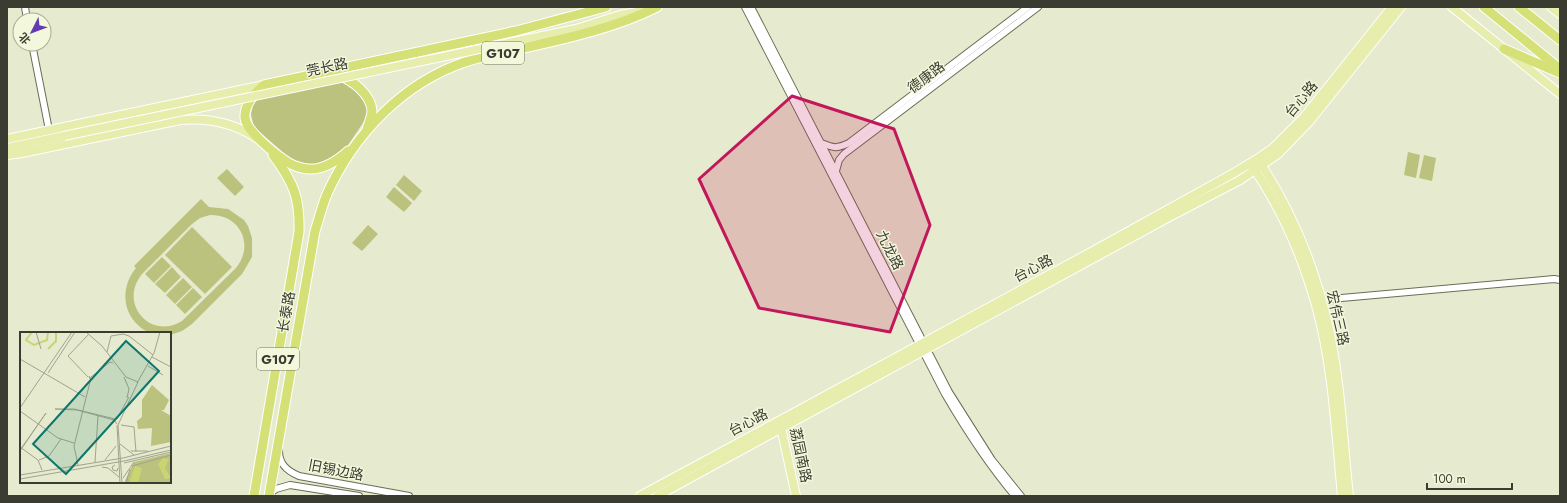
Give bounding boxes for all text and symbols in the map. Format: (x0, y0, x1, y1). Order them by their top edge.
north arrow (12, 12, 52, 52)
text: 北 (15, 29, 34, 48)
road number: G107 (482, 42, 524, 64)
street label: 莞长路 (304, 53, 350, 81)
street label: 德康路 (903, 56, 949, 98)
street label: 台心路 (1280, 76, 1322, 122)
street label: 九龙路 (872, 227, 908, 273)
street label: 台心路 (1010, 249, 1056, 287)
street label: 宏伟三路 (1322, 288, 1354, 348)
street label: 长泰路 (273, 290, 299, 334)
inset map (20, 332, 171, 483)
road number: G107 (257, 348, 299, 370)
street label: 台心路 (725, 403, 771, 441)
street label: 荔园南路 (785, 426, 817, 484)
street label: 旧锡边路 (307, 455, 365, 485)
scale bar (1427, 465, 1512, 491)
text: 100 m (1433, 470, 1466, 488)

